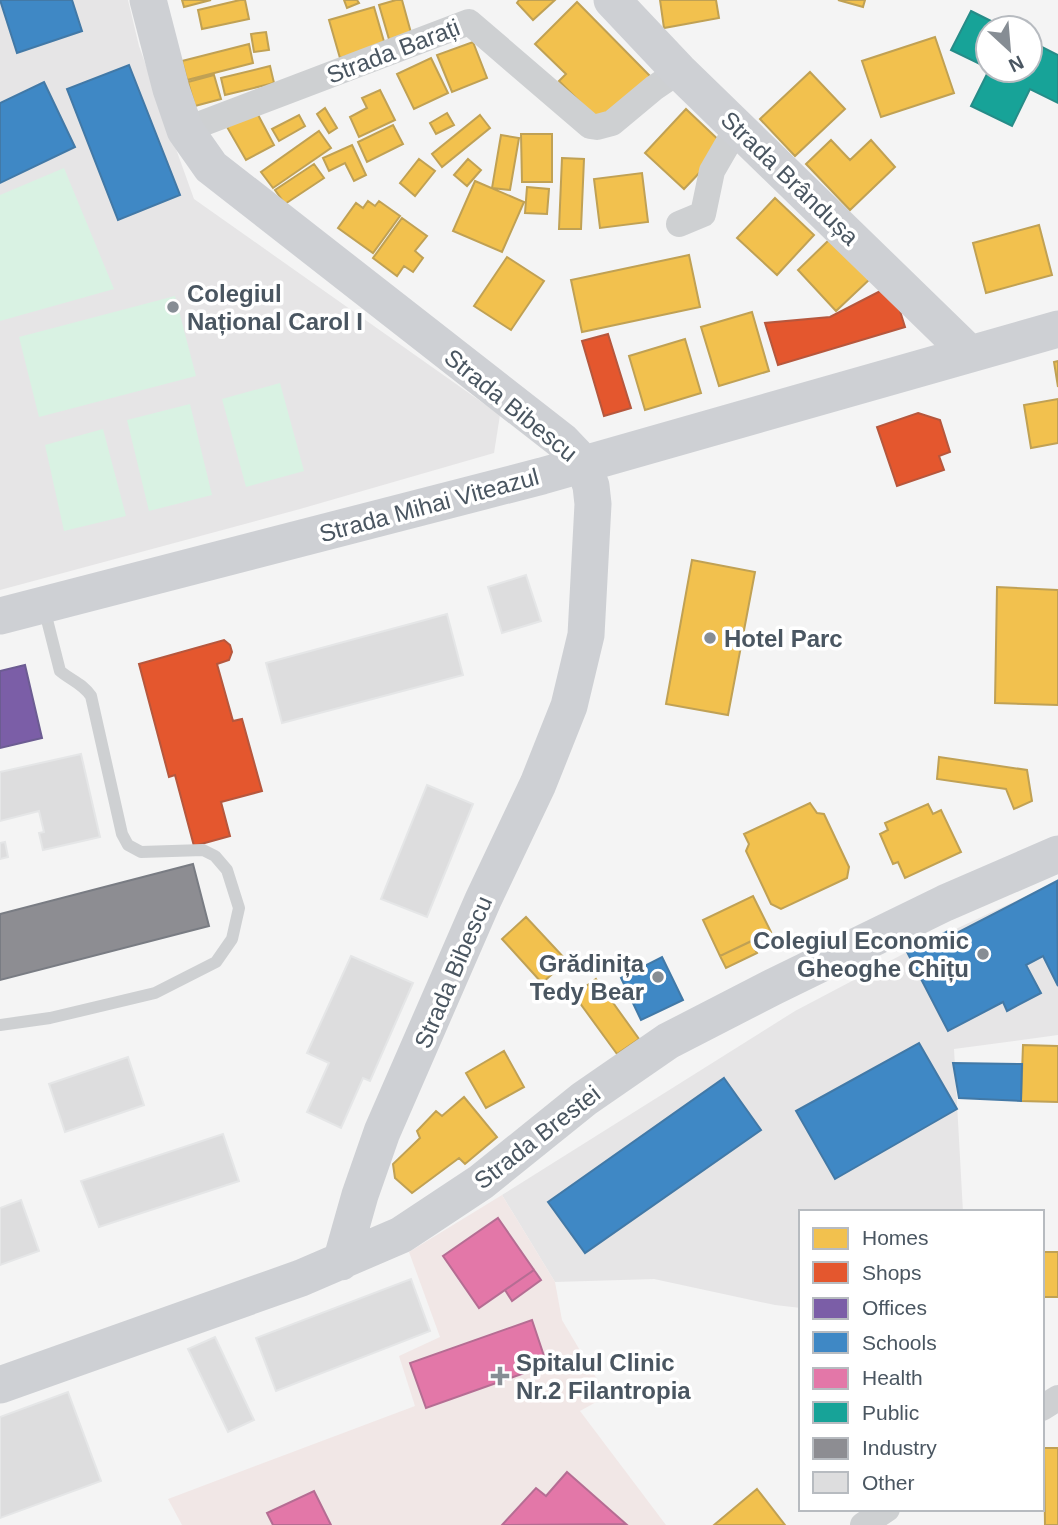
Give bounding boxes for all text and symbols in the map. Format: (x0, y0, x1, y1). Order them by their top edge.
street label: Strada Barați (323, 13, 463, 89)
north arrow (974, 14, 1044, 84)
text: N (1005, 51, 1027, 76)
street label: Strada Brândușa (716, 106, 865, 251)
place label: Colegiul Național Carol I (187, 280, 363, 336)
marker: Colegiul Național Carol I (165, 299, 181, 315)
street label: Strada Bibescu (439, 343, 583, 467)
street label: Strada Mihai Viteazul (316, 463, 542, 547)
place label: Hotel Parc (724, 625, 843, 652)
marker: Hotel Parc (702, 630, 718, 646)
street label: Strada Bibescu (409, 892, 497, 1052)
place label: Colegiul Economic Gheoghe Chițu (753, 927, 969, 983)
marker: Colegiul Economic Gheoghe Chițu (975, 946, 991, 962)
place label: Grădinița Tedy Bear (530, 950, 645, 1005)
marker: Grădinița Tedy Bear (650, 969, 666, 985)
street label: Strada Brestei (469, 1080, 605, 1194)
legend (799, 1210, 1044, 1511)
text: Homes (862, 1226, 929, 1249)
text: Shops (862, 1261, 922, 1284)
text: Offices (862, 1296, 927, 1319)
text: Schools (862, 1331, 937, 1354)
place label: Spitalul Clinic Nr.2 Filantropia (516, 1349, 691, 1404)
marker: Spitalul Clinic Nr.2 Filantropia (490, 1366, 510, 1386)
text: Health (862, 1366, 923, 1389)
text: Public (862, 1401, 919, 1424)
text: Industry (862, 1436, 937, 1459)
text: Other (862, 1471, 915, 1494)

